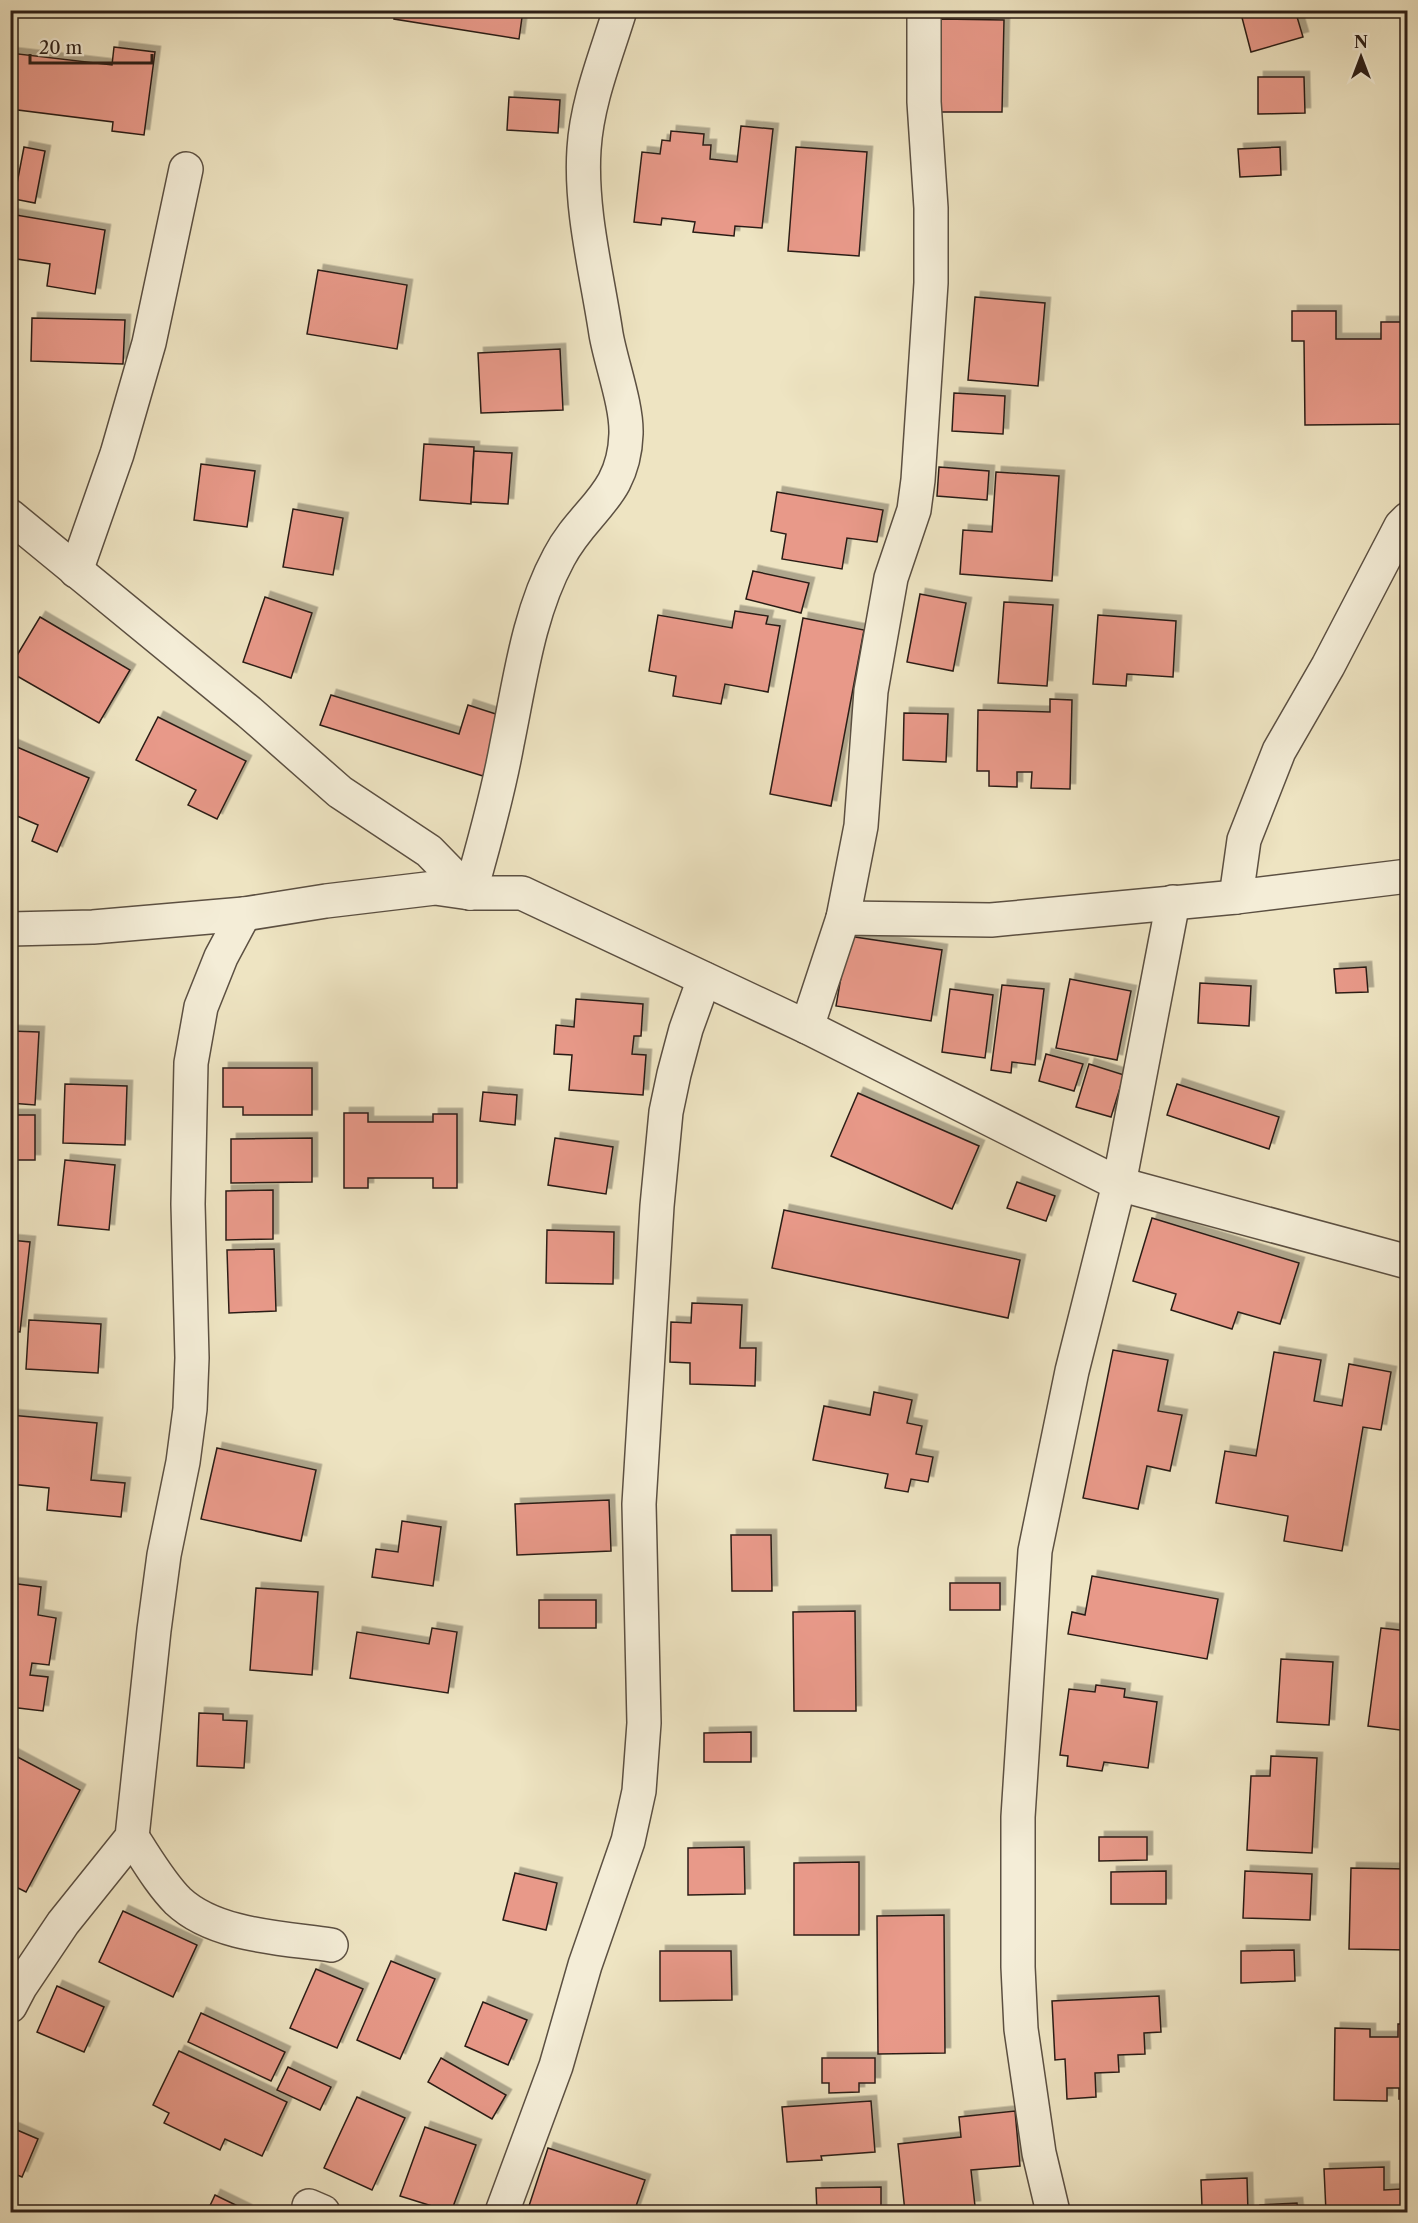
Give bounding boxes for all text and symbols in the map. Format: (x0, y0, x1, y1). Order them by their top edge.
scale bar (30, 27, 152, 65)
north arrow (1331, 27, 1391, 87)
text: N (1354, 32, 1368, 52)
text: 20 m (39, 37, 83, 59)

